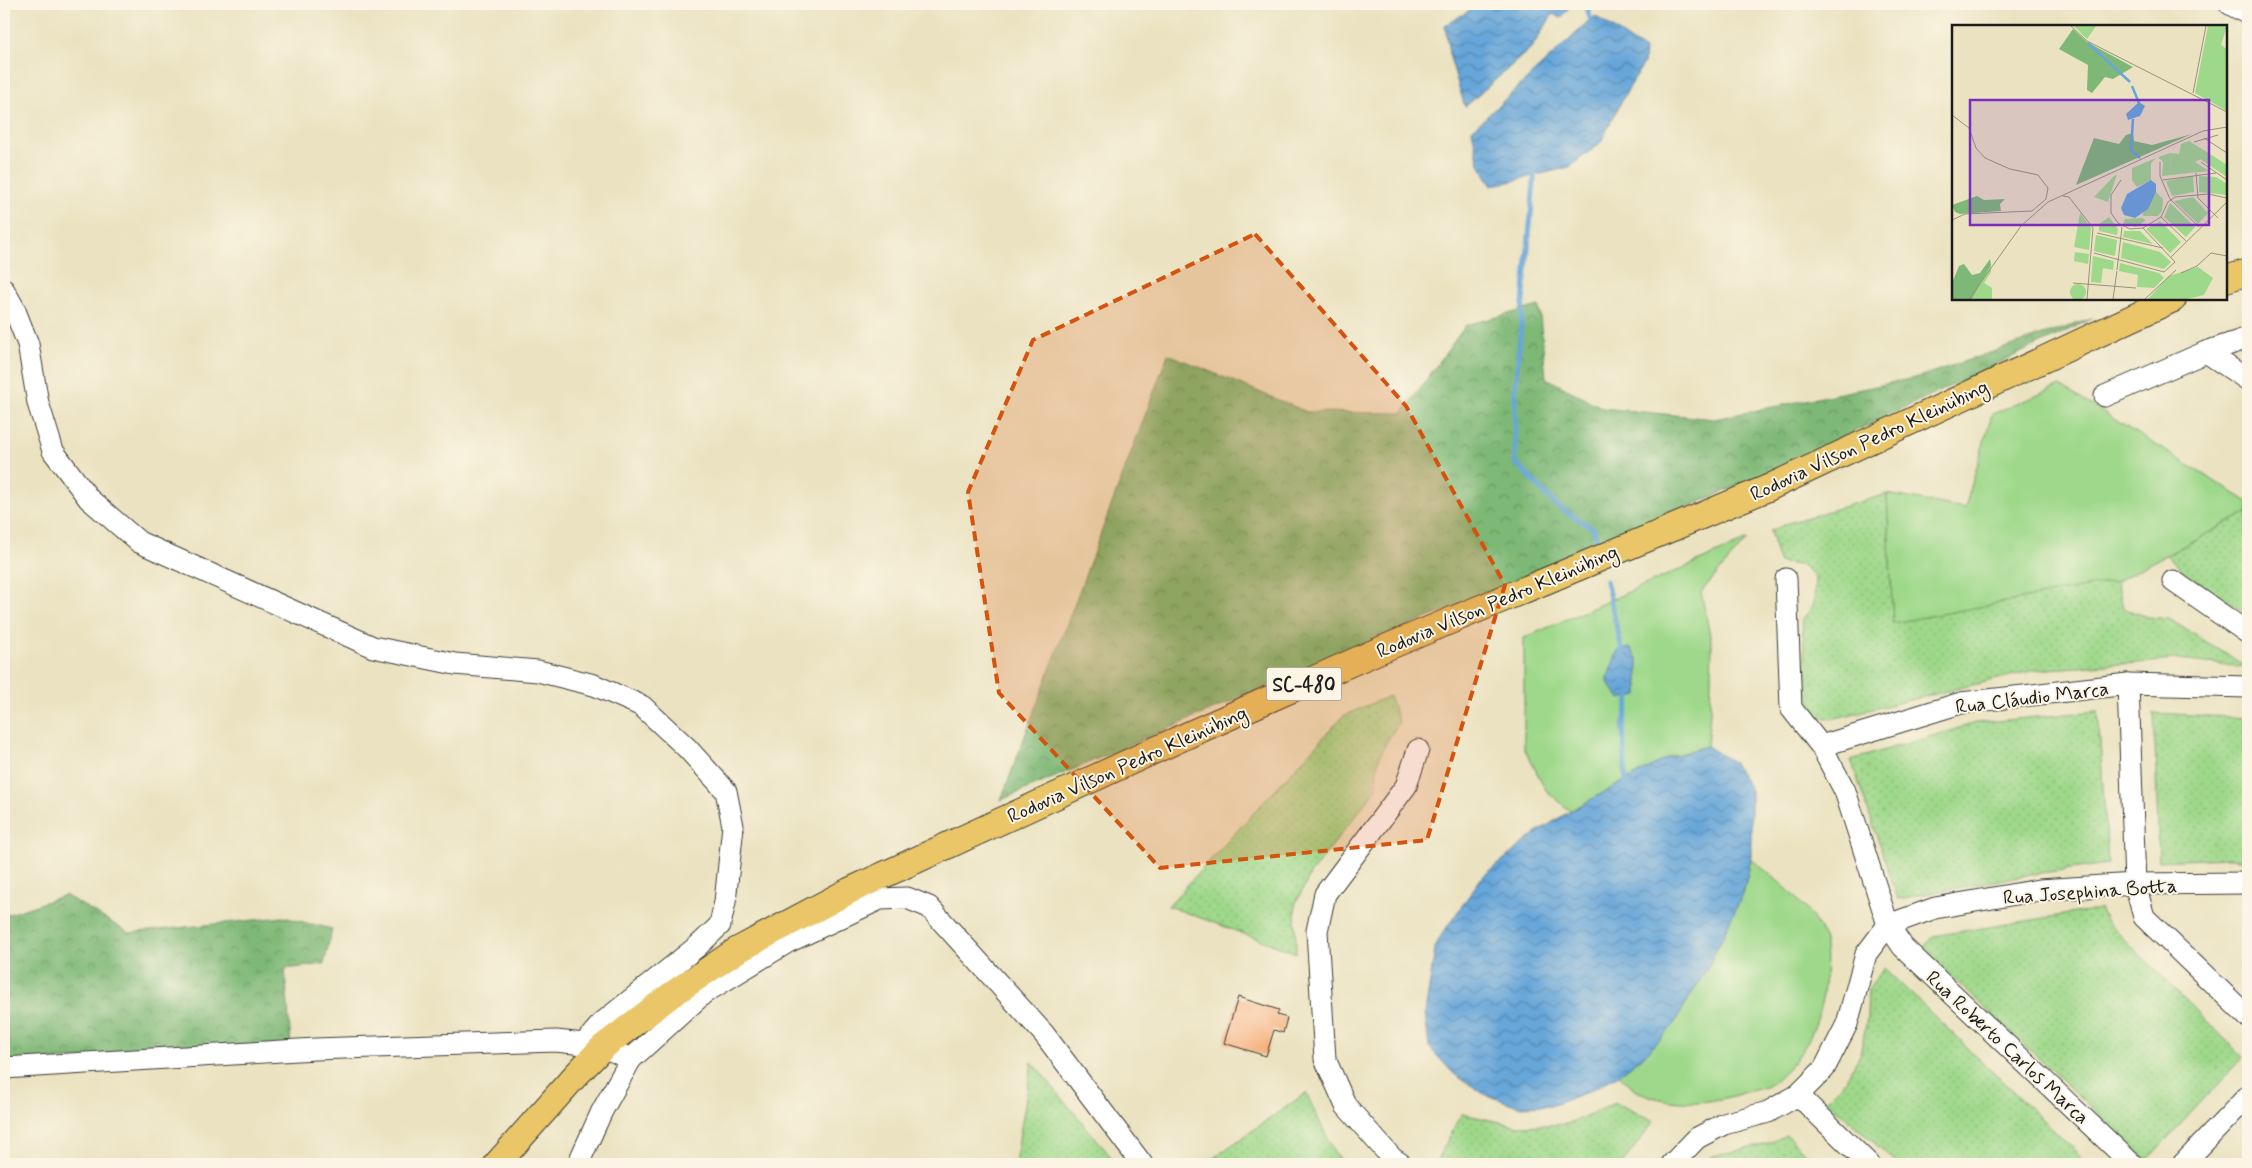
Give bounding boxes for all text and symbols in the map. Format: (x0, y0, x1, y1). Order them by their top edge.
inset map (1952, 25, 2227, 300)
street label: Rodovia Vilson Pedro Kleinübing (1746, 374, 1994, 509)
street label: Rodovia Vilson Pedro Kleinübing (1373, 539, 1623, 667)
road number: SC-480 (1266, 668, 1342, 701)
street label: Rua Cláudio Marca (1954, 676, 2110, 721)
street label: Rodovia Vilson Pedro Kleinübing (1003, 700, 1252, 832)
street label: Rua Josephina Botta (2002, 873, 2178, 912)
street label: Rua Roberto Carlos Marca (1919, 965, 2095, 1131)

